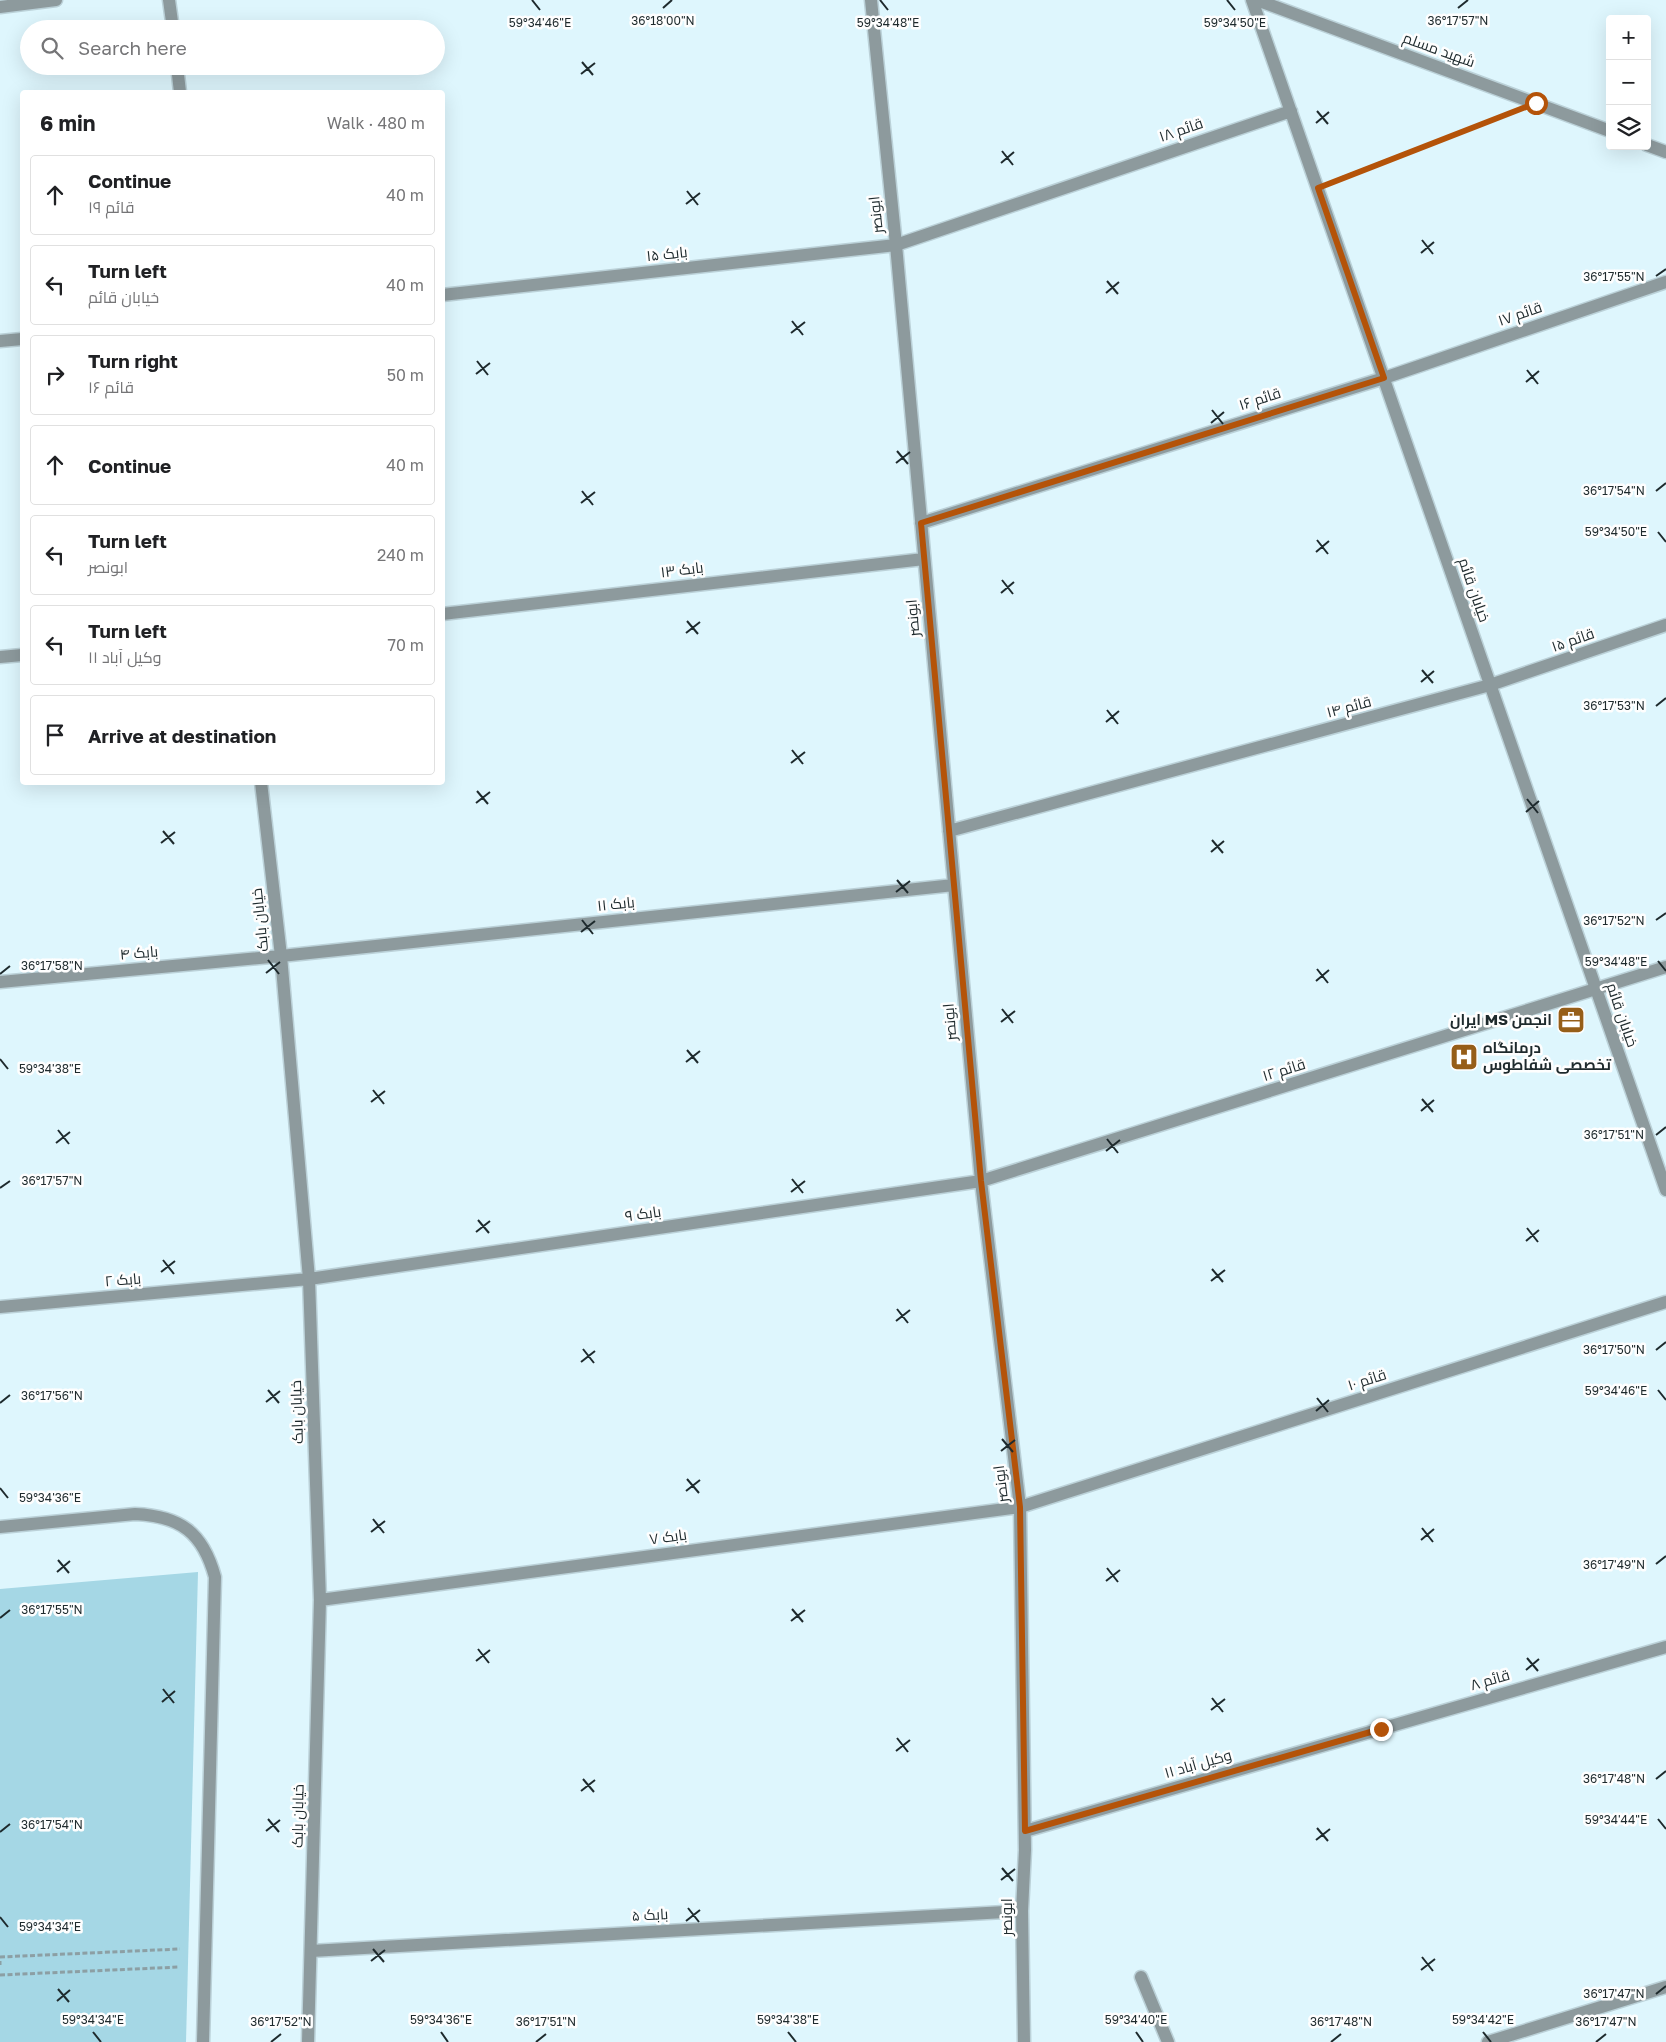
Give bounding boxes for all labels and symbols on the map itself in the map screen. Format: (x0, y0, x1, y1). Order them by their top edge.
text: 36°18'00"N (631, 13, 695, 28)
text: 36°17'57"N (1428, 13, 1488, 28)
text: 59°34'46"E (509, 15, 571, 30)
text: 59°34'48"E (857, 15, 919, 30)
text: 59°34'50"E (1204, 15, 1266, 30)
street label: شهید مسلم (1400, 28, 1478, 72)
route start (1525, 92, 1548, 115)
street label: قائم ۱۸ (1156, 113, 1206, 147)
street label: ابونصر (864, 195, 887, 236)
street label: بابک ۱۵ (645, 242, 688, 264)
text: 36°17'55"N (1583, 269, 1645, 284)
street label: قائم ۱۷ (1495, 297, 1545, 331)
street label: قائم ۱۶ (1236, 383, 1284, 415)
text: 36°17'54"N (1583, 483, 1645, 498)
text: 59°34'50"E (1585, 524, 1647, 539)
street label: خیابان قائم (1454, 555, 1494, 625)
street label: بابک ۱۳ (659, 557, 704, 581)
street label: ابونصر (901, 599, 924, 639)
street label: قائم ۱۵ (1549, 623, 1597, 657)
street label: قائم ۱۴ (1324, 691, 1374, 723)
text: 36°17'53"N (1583, 698, 1645, 713)
street label: خیابان بابک (247, 887, 273, 953)
street label: بابک ۱۱ (596, 892, 636, 914)
text: 36°17'52"N (1583, 913, 1645, 928)
street label: بابک ۴ (119, 941, 159, 963)
text: 59°34'48"E (1585, 954, 1647, 969)
text: 36°17'58"N (21, 958, 83, 973)
street label: خیابان قائم (1602, 980, 1642, 1050)
street label: ابونصر (938, 1003, 961, 1043)
office icon: ایران MS انجمن (1556, 1005, 1586, 1035)
place label: ایران MS انجمن (1450, 1010, 1552, 1029)
place label: درمانگاه تخصصی شفاطوس (1483, 1038, 1612, 1074)
hospital icon: درمانگاه تخصصی شفاطوس (1449, 1042, 1479, 1072)
street label: قائم ۱۲ (1260, 1054, 1308, 1086)
text: 59°34'38"E (19, 1061, 81, 1076)
text: 36°17'51"N (1584, 1127, 1644, 1142)
text: 36°17'57"N (22, 1173, 82, 1188)
street label: بابک ۹ (624, 1202, 662, 1224)
street label: بابک ۲ (104, 1268, 142, 1290)
text: 36°17'50"N (1583, 1342, 1645, 1357)
street label: قائم ۱۰ (1345, 1364, 1389, 1396)
street label: خیابان بابک (286, 1380, 308, 1444)
text: 59°34'46"E (1585, 1383, 1647, 1398)
text: 36°17'56"N (21, 1388, 83, 1403)
street label: ابونصر (989, 1464, 1012, 1505)
text: 59°34'36"E (19, 1490, 81, 1505)
street label: بابک ۷ (648, 1524, 688, 1548)
text: 36°17'49"N (1583, 1557, 1645, 1572)
text: 36°17'55"N (21, 1602, 83, 1617)
street label: قائم ۸ (1468, 1665, 1512, 1695)
route end (1370, 1718, 1393, 1741)
street label: وکیل آباد ۱۱ (1162, 1745, 1234, 1783)
text: 36°17'48"N (1583, 1771, 1645, 1786)
street label: خیابان بابک (287, 1784, 309, 1848)
text: 59°34'44"E (1585, 1812, 1647, 1827)
text: 36°17'54"N (21, 1817, 83, 1832)
street label: ابونصر (997, 1898, 1016, 1937)
street label: بابک ۵ (631, 1904, 669, 1924)
text: 59°34'34"E (19, 1919, 81, 1934)
text: 36°17'47"N (1583, 1986, 1645, 2001)
text: 59°34'34"E (62, 2012, 124, 2027)
text: 59°34'36"E (410, 2012, 472, 2027)
text: 59°34'38"E (757, 2012, 819, 2027)
text: 59°34'40"E (1105, 2012, 1167, 2027)
text: 59°34'42"E (1452, 2012, 1514, 2027)
text: 36°17'52"N (250, 2014, 312, 2029)
text: 36°17'51"N (516, 2014, 576, 2029)
text: 36°17'48"N (1310, 2014, 1372, 2029)
text: 36°17'47"N (1575, 2014, 1637, 2029)

